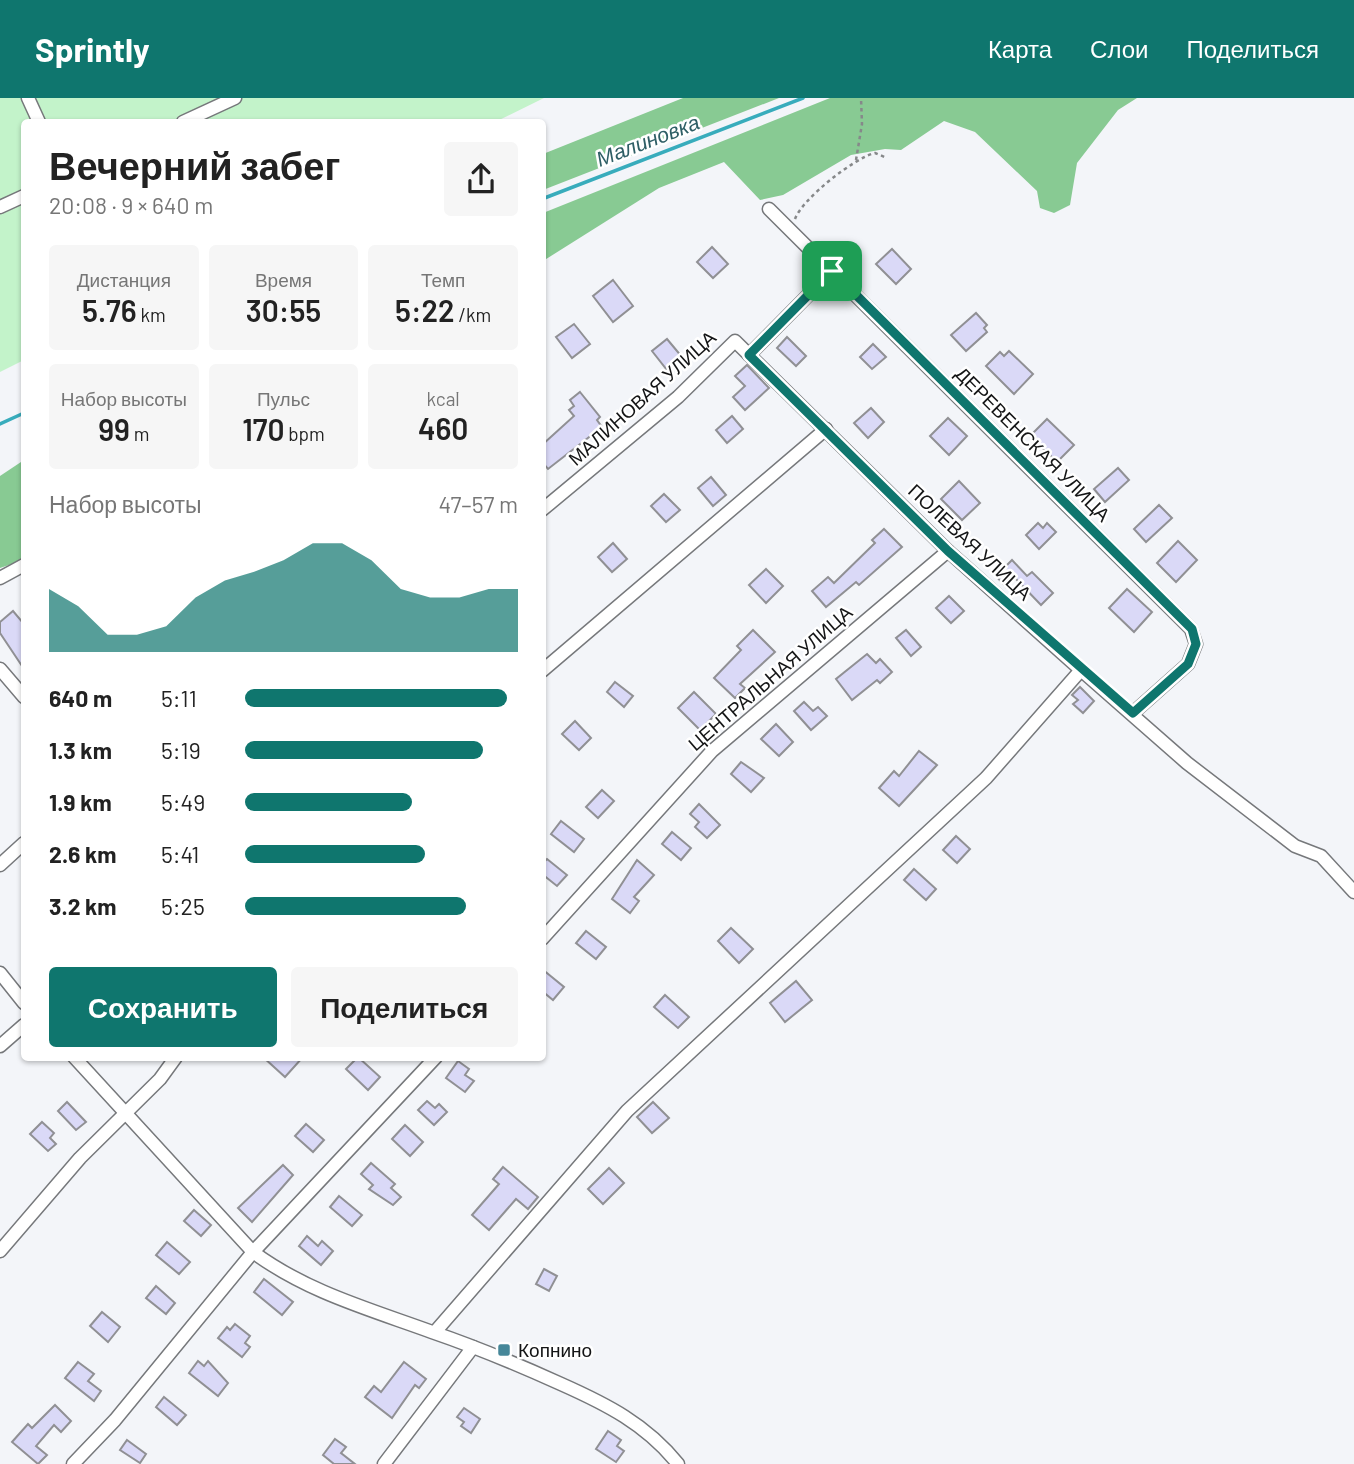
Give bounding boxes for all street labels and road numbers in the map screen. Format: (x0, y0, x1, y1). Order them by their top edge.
street label: МАЛИНОВАЯ УЛИЦА (563, 325, 720, 470)
street label: ДЕРЕВЕНСКАЯ УЛИЦА (951, 362, 1116, 526)
street label: ПОЛЕВАЯ УЛИЦА (904, 479, 1037, 605)
street label: ЦЕНТРАЛЬНАЯ УЛИЦА (683, 600, 857, 755)

